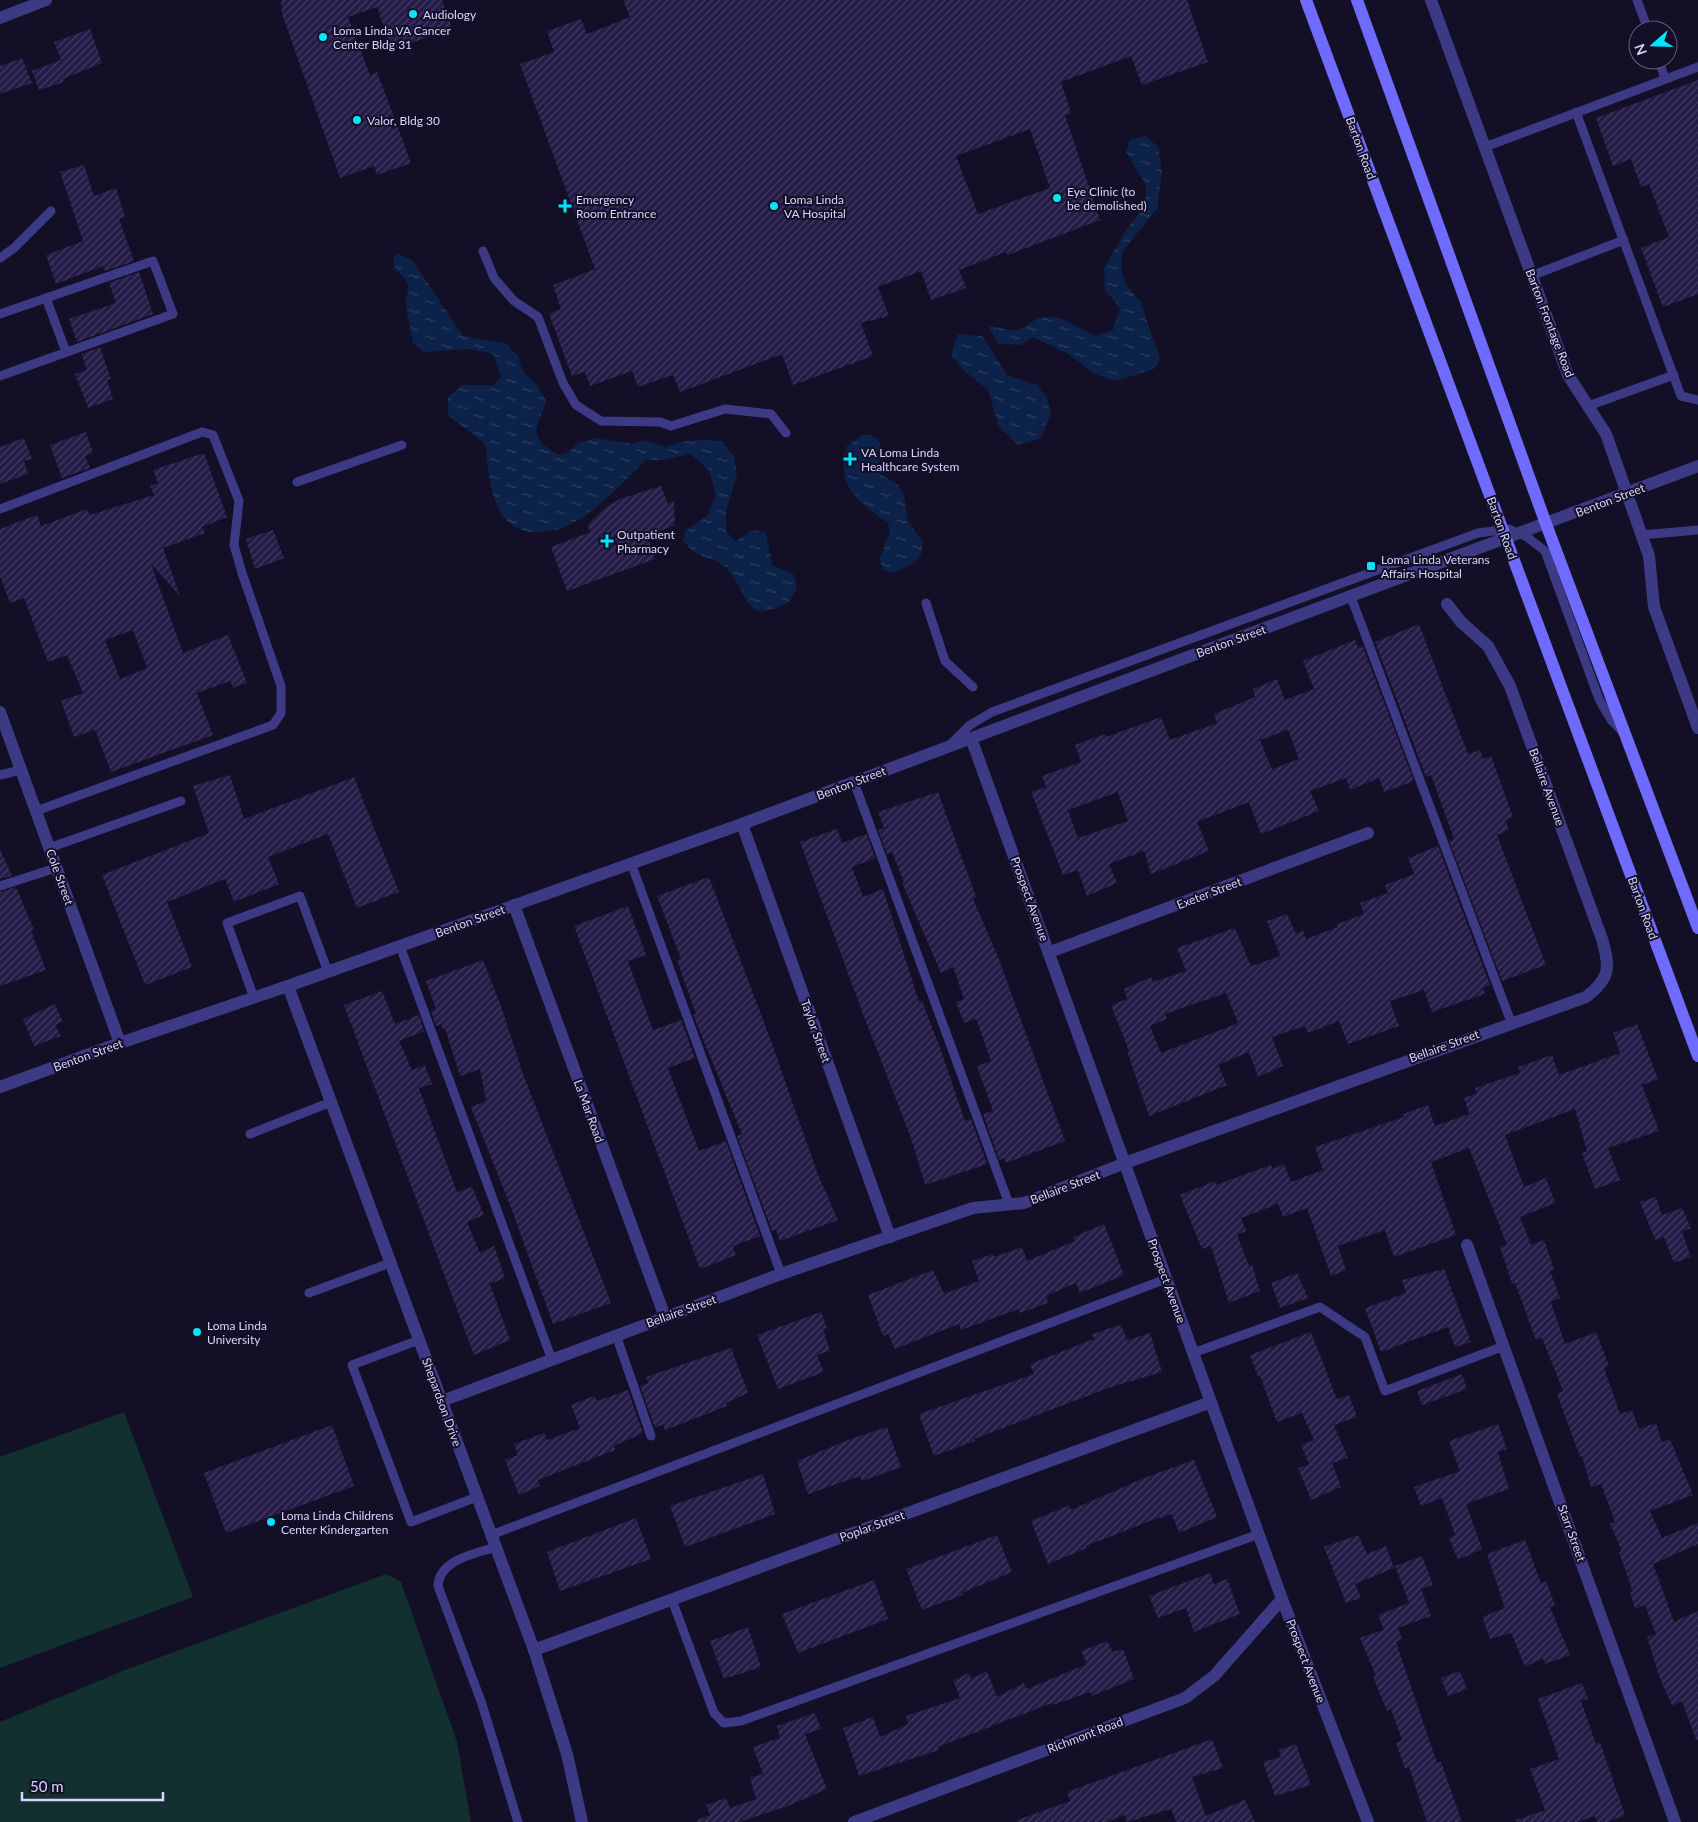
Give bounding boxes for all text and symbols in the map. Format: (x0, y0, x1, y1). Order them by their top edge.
place label: Audiology (423, 7, 477, 22)
marker: Audiology (407, 8, 419, 20)
north arrow (1628, 20, 1678, 70)
place label: Loma Linda VA Cancer Center Bldg 31 (333, 23, 451, 52)
marker: Loma Linda VA Cancer Center Bldg 31 (317, 31, 329, 43)
text: N (1630, 42, 1650, 58)
place label: Valor, Bldg 30 (367, 113, 440, 128)
marker: Valor, Bldg 30 (351, 114, 363, 126)
street label: Barton Road (1343, 115, 1379, 181)
place label: Eye Clinic (to be demolished) (1067, 184, 1147, 213)
place label: Emergency Room Entrance (576, 192, 656, 221)
place label: Loma Linda VA Hospital (784, 192, 846, 221)
marker: Eye Clinic (to be demolished) (1051, 192, 1063, 204)
marker: Emergency Room Entrance (558, 199, 572, 213)
marker: Loma Linda VA Hospital (768, 200, 780, 212)
street label: Barton Frontage Road (1522, 267, 1578, 379)
place label: VA Loma Linda Healthcare System (861, 445, 959, 474)
marker: VA Loma Linda Healthcare System (843, 452, 857, 466)
street label: Benton Street (1573, 480, 1647, 520)
street label: Barton Road (1484, 495, 1520, 561)
place label: Outpatient Pharmacy (617, 527, 675, 556)
marker: Outpatient Pharmacy (601, 535, 613, 547)
place label: Loma Linda Veterans Affairs Hospital (1381, 552, 1490, 581)
marker: Loma Linda Veterans Affairs Hospital (1365, 560, 1377, 572)
street label: Benton Street (1194, 621, 1269, 661)
street label: Bellaire Avenue (1526, 746, 1568, 828)
street label: Benton Street (814, 763, 888, 803)
street label: Cole Street (43, 847, 77, 908)
street label: Prospect Avenue (1008, 855, 1052, 943)
street label: Exeter Street (1174, 874, 1244, 912)
street label: Barton Road (1625, 875, 1661, 941)
street label: Benton Street (433, 901, 508, 941)
street label: Taylor Street (798, 997, 835, 1065)
street label: Bellaire Street (1407, 1026, 1482, 1066)
street label: Benton Street (51, 1035, 126, 1075)
street label: La Mar Road (571, 1077, 607, 1145)
street label: Bellaire Street (1028, 1167, 1103, 1207)
street label: Prospect Avenue (1145, 1237, 1189, 1325)
street label: Bellaire Street (644, 1291, 719, 1331)
place label: Loma Linda University (207, 1318, 267, 1347)
marker: Loma Linda University (191, 1326, 203, 1338)
street label: Shepardson Drive (419, 1356, 465, 1448)
street label: Starr Street (1555, 1502, 1589, 1564)
street label: Poplar Street (837, 1507, 907, 1545)
place label: Loma Linda Childrens Center Kindergarten (281, 1508, 393, 1537)
marker: Loma Linda Childrens Center Kindergarten (265, 1516, 277, 1528)
street label: Prospect Avenue (1283, 1617, 1329, 1705)
street label: Richmont Road (1045, 1714, 1125, 1756)
scale bar (22, 1770, 164, 1802)
text: 50 m (30, 1777, 64, 1795)

